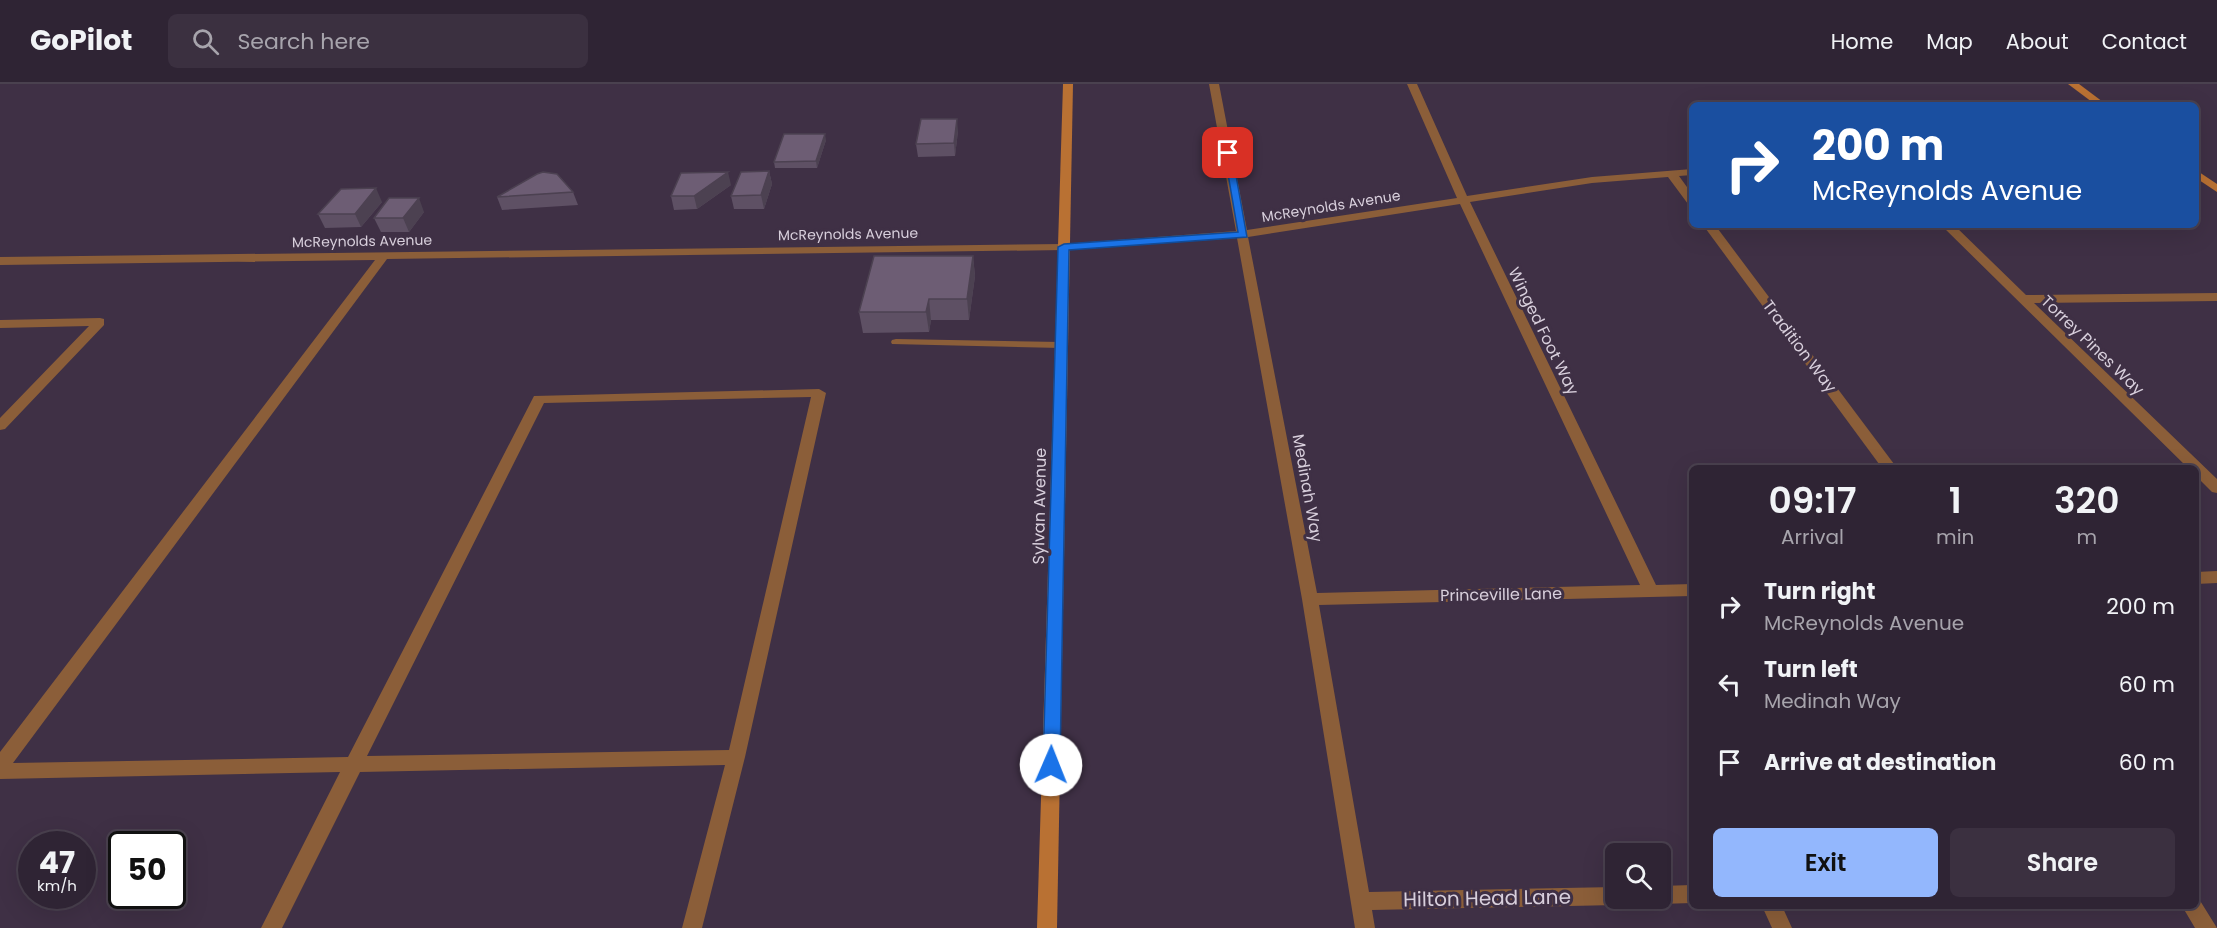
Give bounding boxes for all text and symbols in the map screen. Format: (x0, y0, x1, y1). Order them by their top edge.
search box (168, 14, 588, 68)
text: GoPilot (30, 21, 132, 60)
icon: search (189, 25, 222, 58)
text: Search here (237, 26, 370, 57)
text: Home (1831, 27, 1893, 56)
text: Map (1926, 27, 1973, 56)
text: About (2006, 27, 2069, 56)
text: Contact (2102, 27, 2187, 56)
text: 200 m (1812, 116, 1944, 175)
icon: right (1713, 126, 1791, 204)
pin (1202, 127, 1253, 178)
icon: arrive (1211, 136, 1244, 169)
text: McReynolds Avenue (1812, 172, 2082, 209)
street label: McReynolds Avenue (1260, 185, 1402, 227)
street label: McReynolds Avenue (778, 223, 919, 245)
street label: McReynolds Avenue (292, 230, 433, 252)
street label: Winged Foot Way (1503, 263, 1585, 399)
street label: Torrey Pines Way (2036, 290, 2149, 401)
street label: Tradition Way (1757, 295, 1842, 397)
street label: Medinah Way (1287, 432, 1328, 544)
street label: Sylvan Avenue (1027, 447, 1052, 565)
text: 09:17 (1769, 475, 1857, 526)
text: 1 (1949, 475, 1962, 526)
text: 320 (2054, 475, 2119, 526)
text: Arrival (1781, 523, 1844, 551)
text: min (1936, 523, 1974, 551)
text: m (2076, 523, 2097, 551)
text: Turn right (1764, 576, 1875, 607)
street label: Princeville Lane (1440, 582, 1562, 607)
icon: right (1713, 590, 1746, 623)
text: 200 m (2106, 591, 2175, 622)
text: McReynolds Avenue (1764, 609, 1964, 637)
text: Turn left (1764, 654, 1858, 685)
icon: left (1713, 668, 1746, 701)
text: 60 m (2119, 669, 2175, 700)
text: Medinah Way (1764, 687, 1901, 715)
position arrow (1019, 733, 1083, 797)
icon: arrive (1713, 746, 1746, 779)
text: Arrive at destination (1764, 747, 1996, 778)
text: 60 m (2119, 747, 2175, 778)
button: Exit (1713, 828, 1938, 897)
button: Share (1950, 828, 2175, 897)
speed limit sign: 50 (108, 831, 186, 909)
text: 47 (39, 841, 75, 884)
map controls (1605, 843, 1671, 909)
button: search (1605, 843, 1671, 909)
text: km/h (37, 875, 77, 896)
street label: Hilton Head Lane (1403, 883, 1571, 913)

